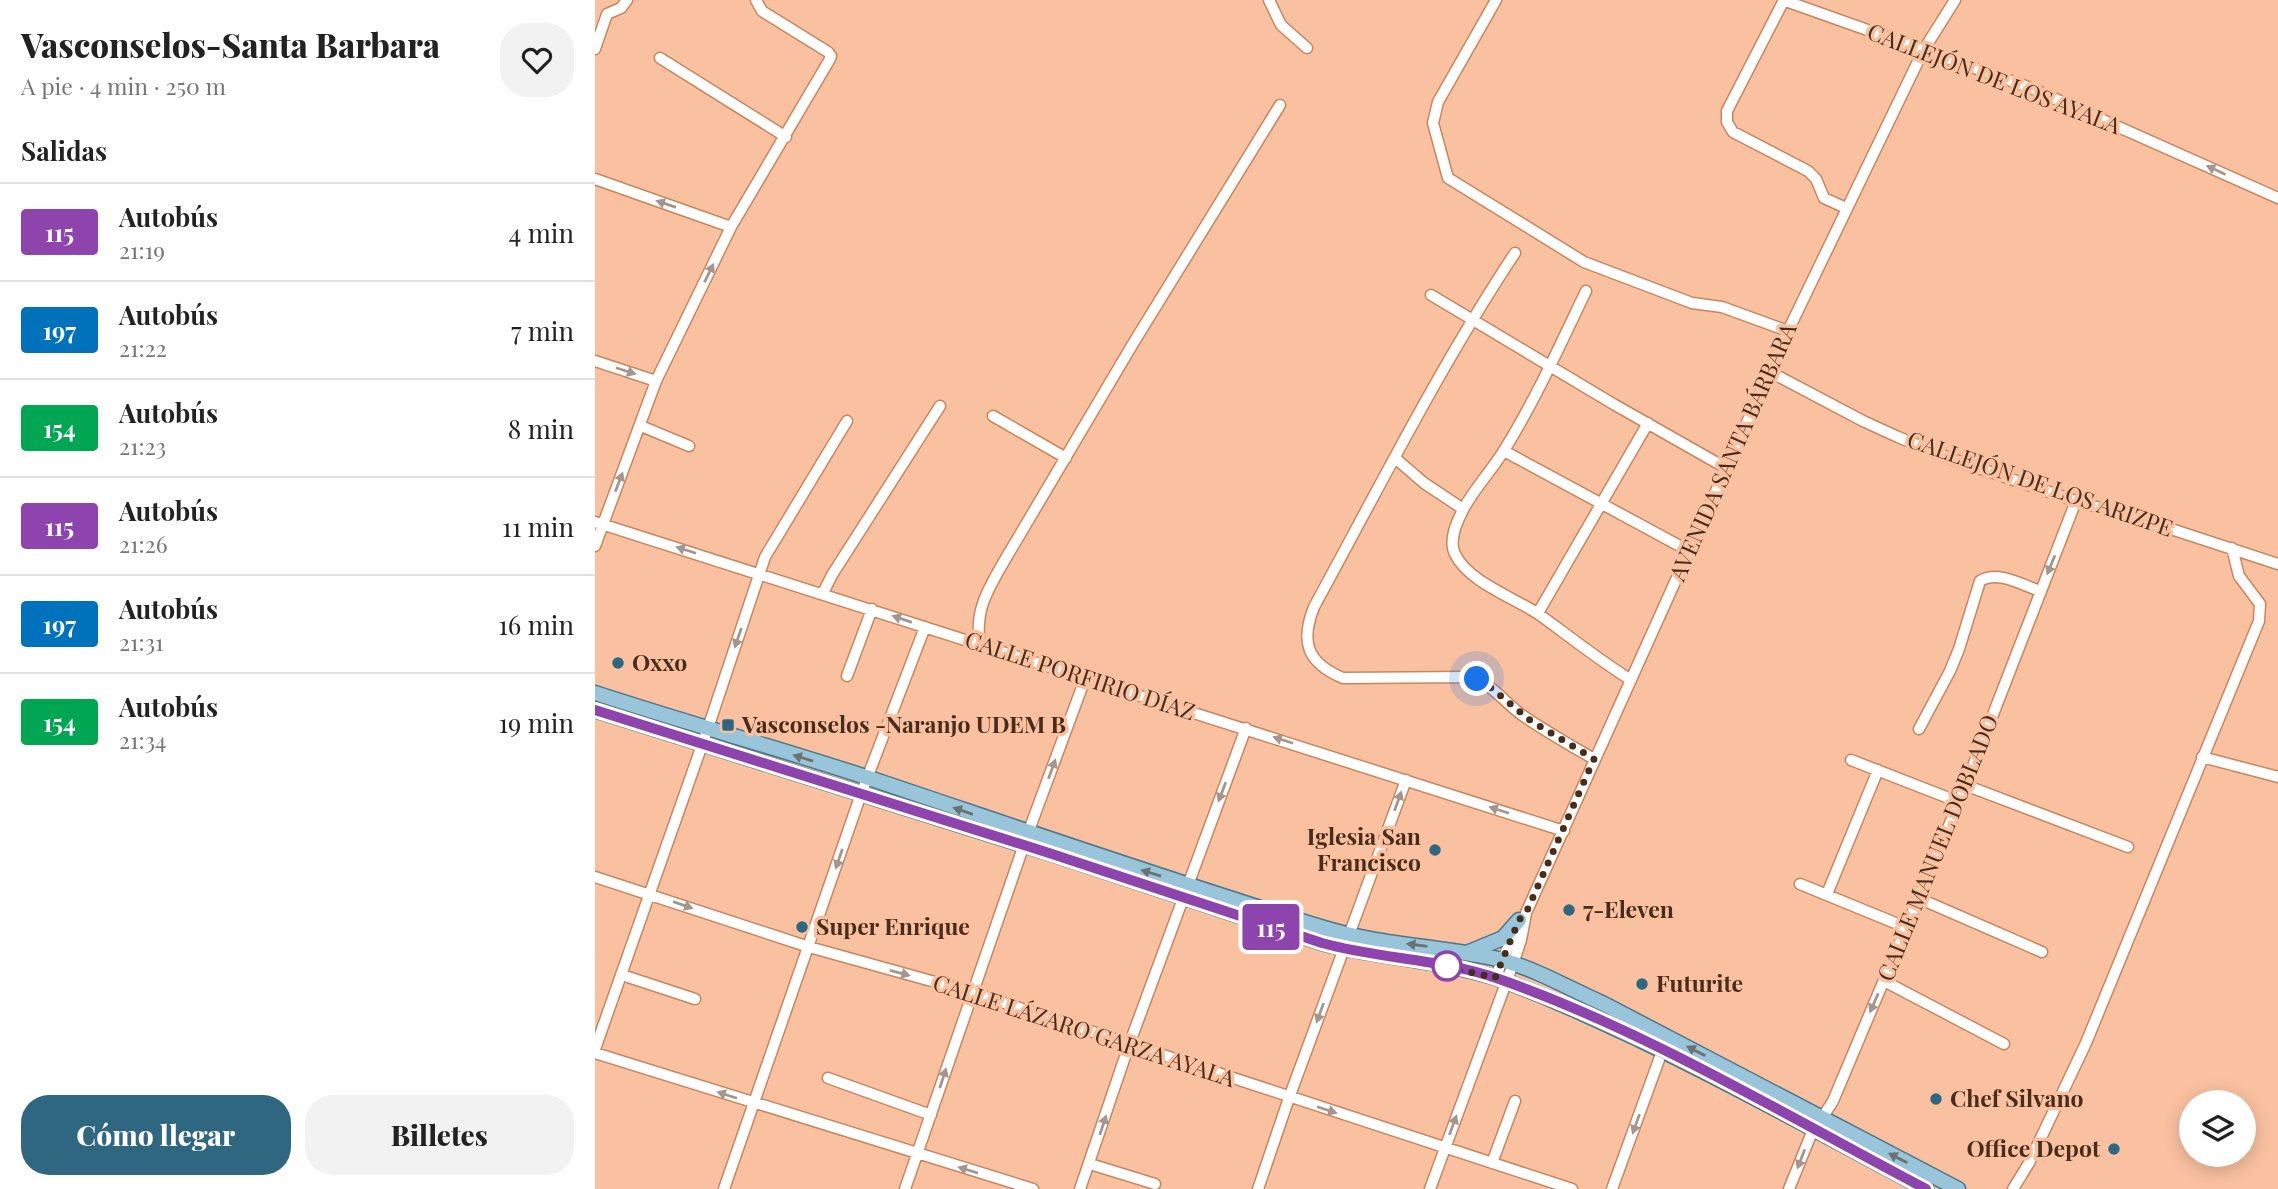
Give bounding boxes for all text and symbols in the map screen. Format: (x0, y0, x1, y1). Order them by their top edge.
street label: CALLEJÓN DE LOS AYALA (1863, 15, 2126, 140)
text: Vasconselos-Santa Barbara (21, 22, 440, 66)
button: heart (500, 23, 574, 97)
text: A pie · 4 min · 250 m (21, 70, 226, 101)
text: Salidas (21, 133, 107, 168)
one-way arrow (2206, 164, 2226, 176)
one-way arrow (656, 198, 677, 209)
text: Autobús (119, 199, 218, 234)
text: 4 min (508, 215, 574, 250)
text: 115 (45, 216, 74, 248)
text: 21:19 (119, 234, 165, 265)
one-way arrow (703, 263, 714, 283)
text: Autobús (119, 297, 218, 332)
text: 7 min (511, 313, 574, 348)
text: 197 (43, 314, 76, 346)
street label: AVENIDA SANTA BÁRBARA (1660, 317, 1803, 586)
text: 21:22 (119, 332, 167, 363)
one-way arrow (615, 366, 636, 377)
text: Autobús (119, 395, 218, 430)
text: 8 min (508, 411, 574, 446)
text: 154 (43, 412, 76, 444)
street label: CALLEJÓN DE LOS ARIZPE (1904, 423, 2177, 543)
text: 21:23 (119, 430, 166, 461)
one-way arrow (614, 471, 625, 492)
text: Autobús (119, 493, 218, 528)
text: 11 min (502, 509, 574, 544)
text: 115 (45, 510, 74, 542)
text: 21:26 (119, 528, 168, 559)
one-way arrow (675, 544, 696, 555)
one-way arrow (2045, 555, 2056, 576)
text: Autobús (119, 591, 218, 626)
text: 16 min (498, 607, 574, 642)
text: 197 (43, 608, 76, 640)
one-way arrow (892, 613, 913, 624)
street label: CALLE PORFIRIO DÍAZ (961, 623, 1200, 726)
text: 21:31 (119, 626, 164, 657)
one-way arrow (732, 628, 743, 649)
place label: Oxxo (632, 646, 687, 677)
marker: Oxxo (610, 655, 626, 671)
your location (1459, 661, 1494, 696)
text: Autobús (119, 689, 218, 724)
text: 19 min (498, 705, 574, 740)
text: 154 (43, 706, 76, 738)
place label: Vasconselos -Naranjo UDEM B (741, 708, 1066, 739)
street label: CALLE MANUEL DOBLADO (1869, 710, 2004, 985)
marker: Vasconselos -Naranjo UDEM B (720, 717, 736, 733)
text: 21:34 (119, 724, 166, 755)
one-way arrow (1272, 734, 1293, 745)
one-way arrow (792, 752, 813, 762)
one-way arrow (1047, 758, 1058, 779)
one-way arrow (1217, 781, 1228, 802)
one-way arrow (1393, 791, 1404, 812)
one-way arrow (1488, 804, 1509, 814)
one-way arrow (953, 805, 974, 816)
place label: Iglesia San Francisco (1307, 820, 1421, 877)
marker: Iglesia San Francisco (1427, 842, 1443, 858)
one-way arrow (833, 849, 844, 870)
one-way arrow (1141, 867, 1162, 877)
place label: 7-Eleven (1583, 893, 1674, 924)
one-way arrow (673, 900, 694, 911)
marker: 7-Eleven (1561, 902, 1577, 918)
line badge: 115 (1231, 904, 1311, 950)
place label: Super Enrique (816, 910, 970, 941)
text: 115 (1256, 911, 1286, 943)
marker: Super Enrique (794, 919, 810, 935)
one-way arrow (1406, 940, 1428, 951)
unlabelled marker (1432, 951, 1462, 981)
street label: CALLE LÁZARO GARZA AYALA (929, 966, 1240, 1093)
place label: Futurite (1656, 967, 1743, 998)
one-way arrow (890, 968, 912, 979)
marker: Futurite (1634, 976, 1650, 992)
one-way arrow (1868, 993, 1880, 1013)
one-way arrow (1314, 1002, 1325, 1023)
one-way arrow (1686, 1046, 1706, 1058)
one-way arrow (938, 1068, 949, 1089)
place label: Chef Silvano (1950, 1082, 2084, 1113)
one-way arrow (716, 1089, 737, 1100)
map controls (2179, 1090, 2256, 1167)
button: layers (2179, 1090, 2256, 1167)
marker: Chef Silvano (1928, 1091, 1944, 1107)
button: Cómo llegar (21, 1095, 291, 1175)
button: Billetes (305, 1095, 574, 1175)
one-way arrow (1317, 1105, 1338, 1116)
one-way arrow (1630, 1113, 1641, 1134)
one-way arrow (1098, 1114, 1109, 1135)
one-way arrow (1448, 1114, 1459, 1135)
place label: Office Depot (1966, 1132, 2101, 1163)
marker: Office Depot (2106, 1141, 2122, 1157)
one-way arrow (1795, 1148, 1806, 1169)
one-way arrow (1888, 1152, 1908, 1163)
one-way arrow (957, 1164, 978, 1174)

